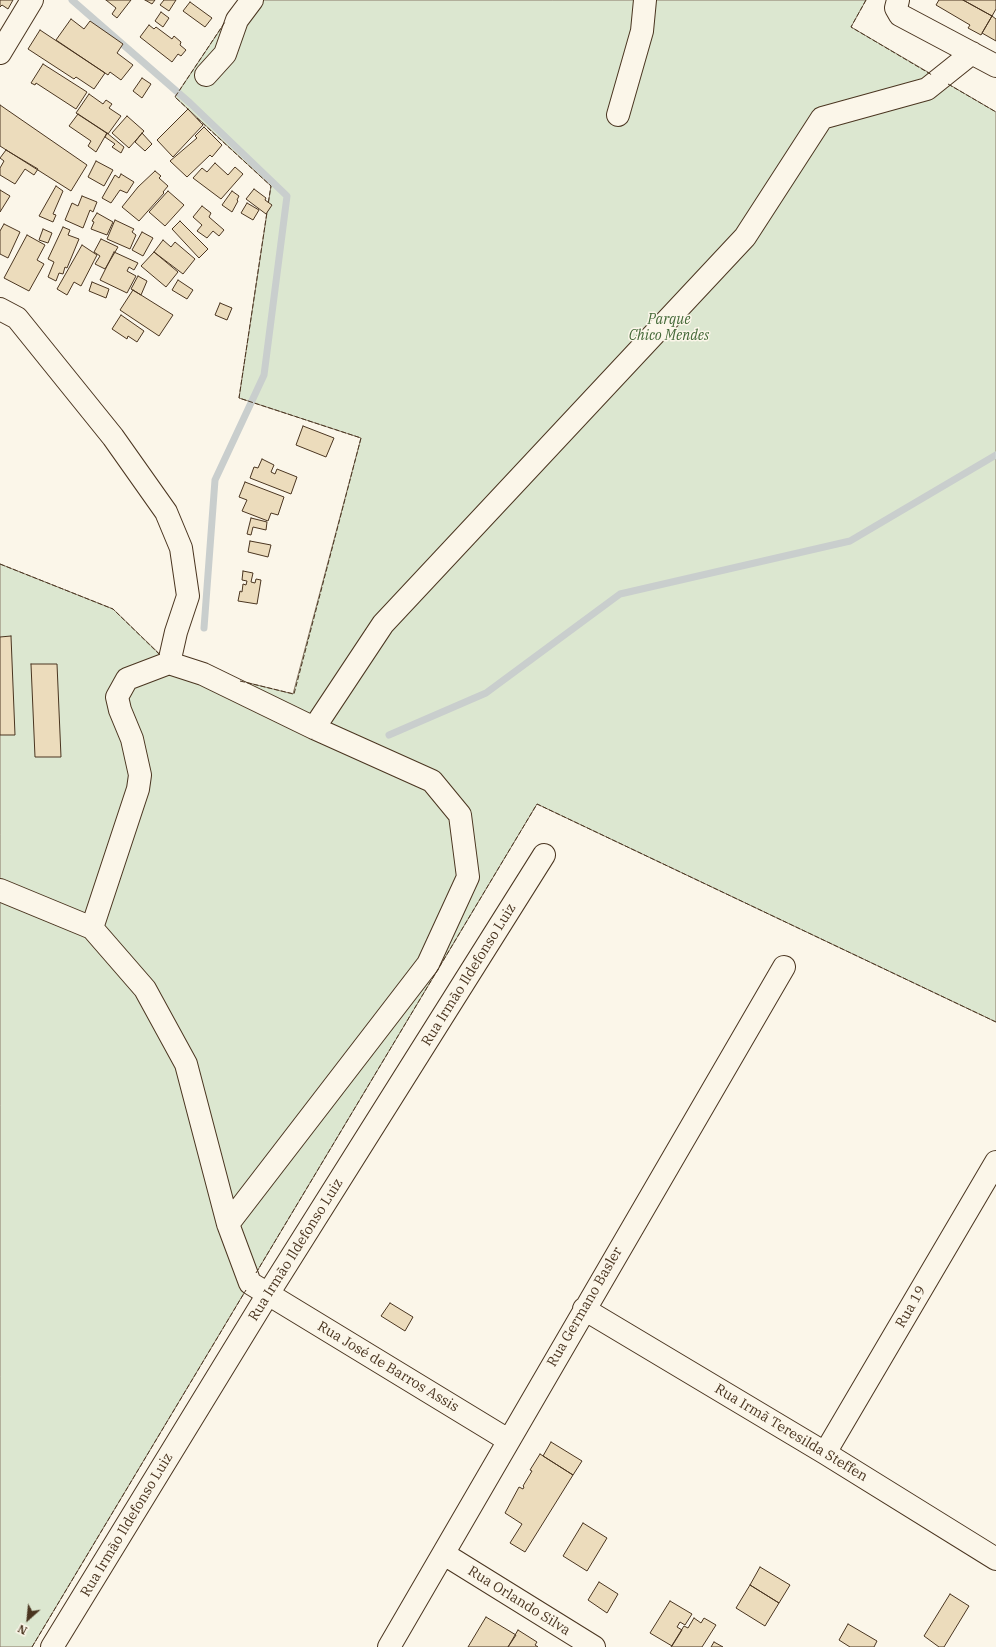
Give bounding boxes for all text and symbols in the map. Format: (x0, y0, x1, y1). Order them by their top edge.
park label: Parque Chico Mendes (629, 312, 709, 344)
street label: Rua Irmão Ildefonso Luiz (418, 901, 520, 1049)
street label: Rua Irmão Ildefonso Luiz (245, 1176, 347, 1324)
street label: Rua Germano Basler (544, 1244, 626, 1370)
street label: Rua 19 (892, 1283, 930, 1331)
street label: Rua José de Barros Assis (314, 1318, 462, 1416)
street label: Rua Irmã Teresilda Steffen (712, 1381, 870, 1485)
street label: Rua Irmão Ildefonso Luiz (77, 1450, 177, 1600)
street label: Rua Orlando Silva (465, 1563, 573, 1639)
north arrow (8, 1599, 48, 1639)
text: N (16, 1621, 30, 1638)

